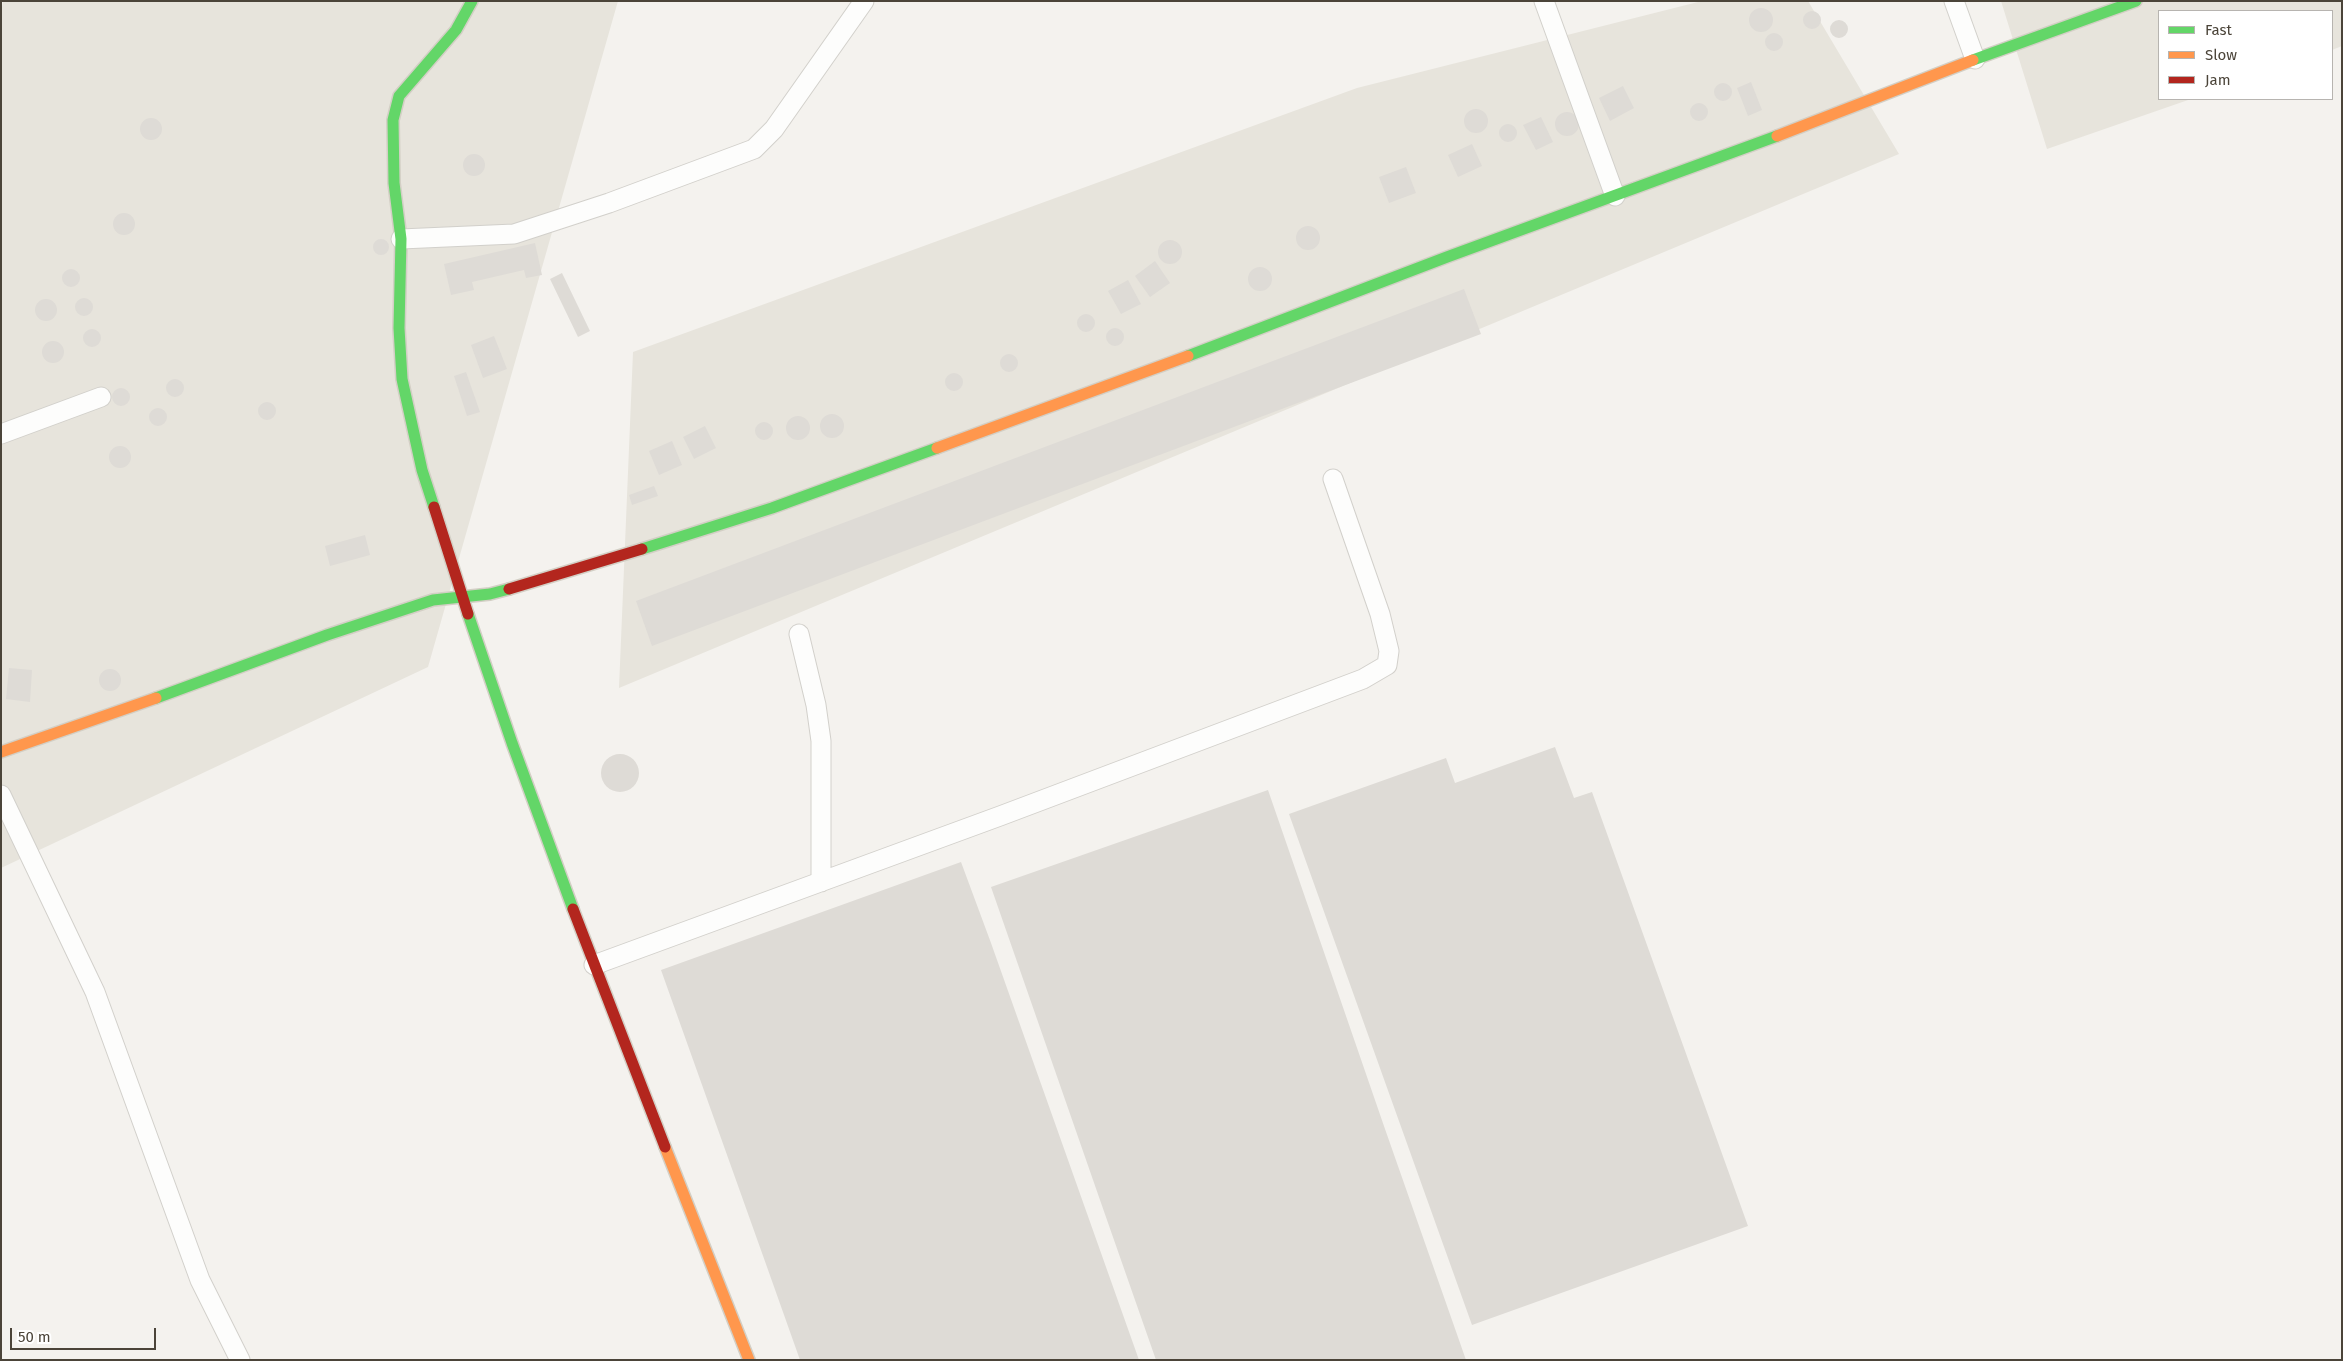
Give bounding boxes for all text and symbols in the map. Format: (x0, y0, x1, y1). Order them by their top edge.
legend (2158, 10, 2333, 100)
text: Fast (2205, 21, 2232, 39)
text: Slow (2205, 46, 2237, 64)
text: Jam (2205, 71, 2231, 89)
scale bar (12, 1318, 159, 1350)
text: 50 m (18, 1328, 51, 1346)

